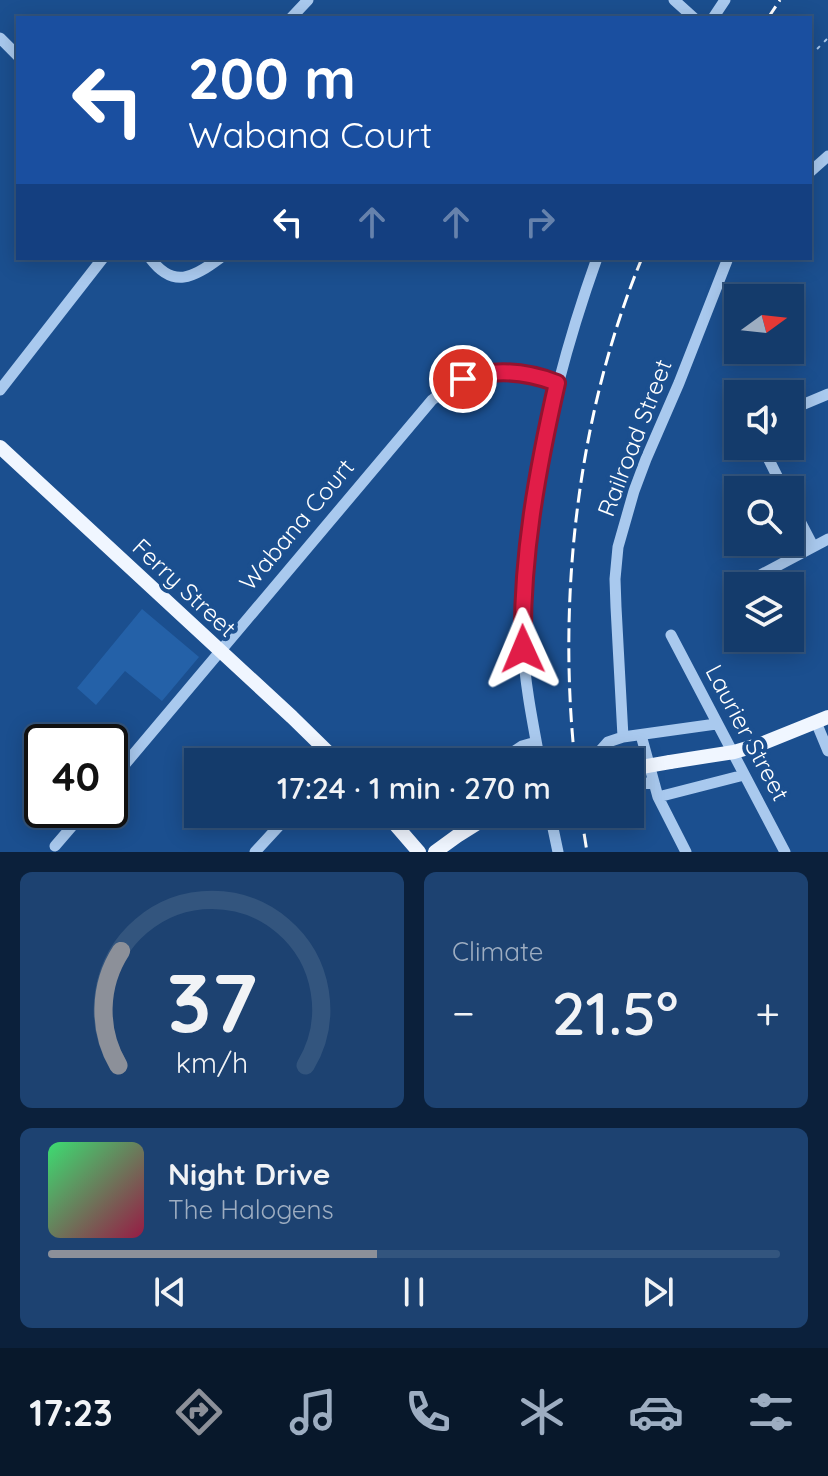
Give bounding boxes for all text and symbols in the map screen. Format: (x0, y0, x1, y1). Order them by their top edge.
text: 200 m (188, 43, 356, 113)
icon: left (56, 48, 160, 152)
text: Wabana Court (188, 112, 432, 157)
icon: left (266, 200, 310, 244)
icon: ahead (350, 200, 394, 244)
icon: ahead (434, 200, 478, 244)
icon: right (518, 200, 562, 244)
north arrow (724, 284, 804, 364)
map controls (724, 284, 804, 652)
pin (429, 345, 497, 413)
street label: Railroad Street (590, 355, 678, 520)
icon: arrive (441, 357, 485, 401)
button: sound (724, 380, 804, 460)
street label: Wabana Court (232, 452, 360, 596)
button: search (724, 476, 804, 556)
street label: Ferry Street (127, 532, 243, 643)
button: layers (724, 572, 804, 652)
position arrow (481, 607, 565, 691)
street label: Laurier Street (699, 659, 796, 806)
speed limit sign: 40 (24, 724, 128, 828)
text: 17:24 · 1 min · 270 m (277, 769, 551, 807)
text: Climate (452, 935, 543, 968)
text: 37 (167, 949, 257, 1053)
text: 21.5° (552, 975, 678, 1050)
text: − (452, 985, 475, 1040)
text: + (755, 985, 780, 1040)
text: km/h (176, 1044, 248, 1080)
text: Night Drive (168, 1155, 330, 1193)
text: The Halogens (168, 1193, 334, 1226)
icon: previous (148, 1270, 192, 1314)
icon: pause (392, 1270, 436, 1314)
icon: next (636, 1270, 680, 1314)
icon: directions (171, 1384, 227, 1440)
icon: music (285, 1384, 341, 1440)
icon: phone (400, 1384, 456, 1440)
icon: climate (514, 1384, 570, 1440)
icon: car (628, 1384, 684, 1440)
icon: filters (743, 1384, 799, 1440)
text: 17:23 (29, 1390, 113, 1435)

